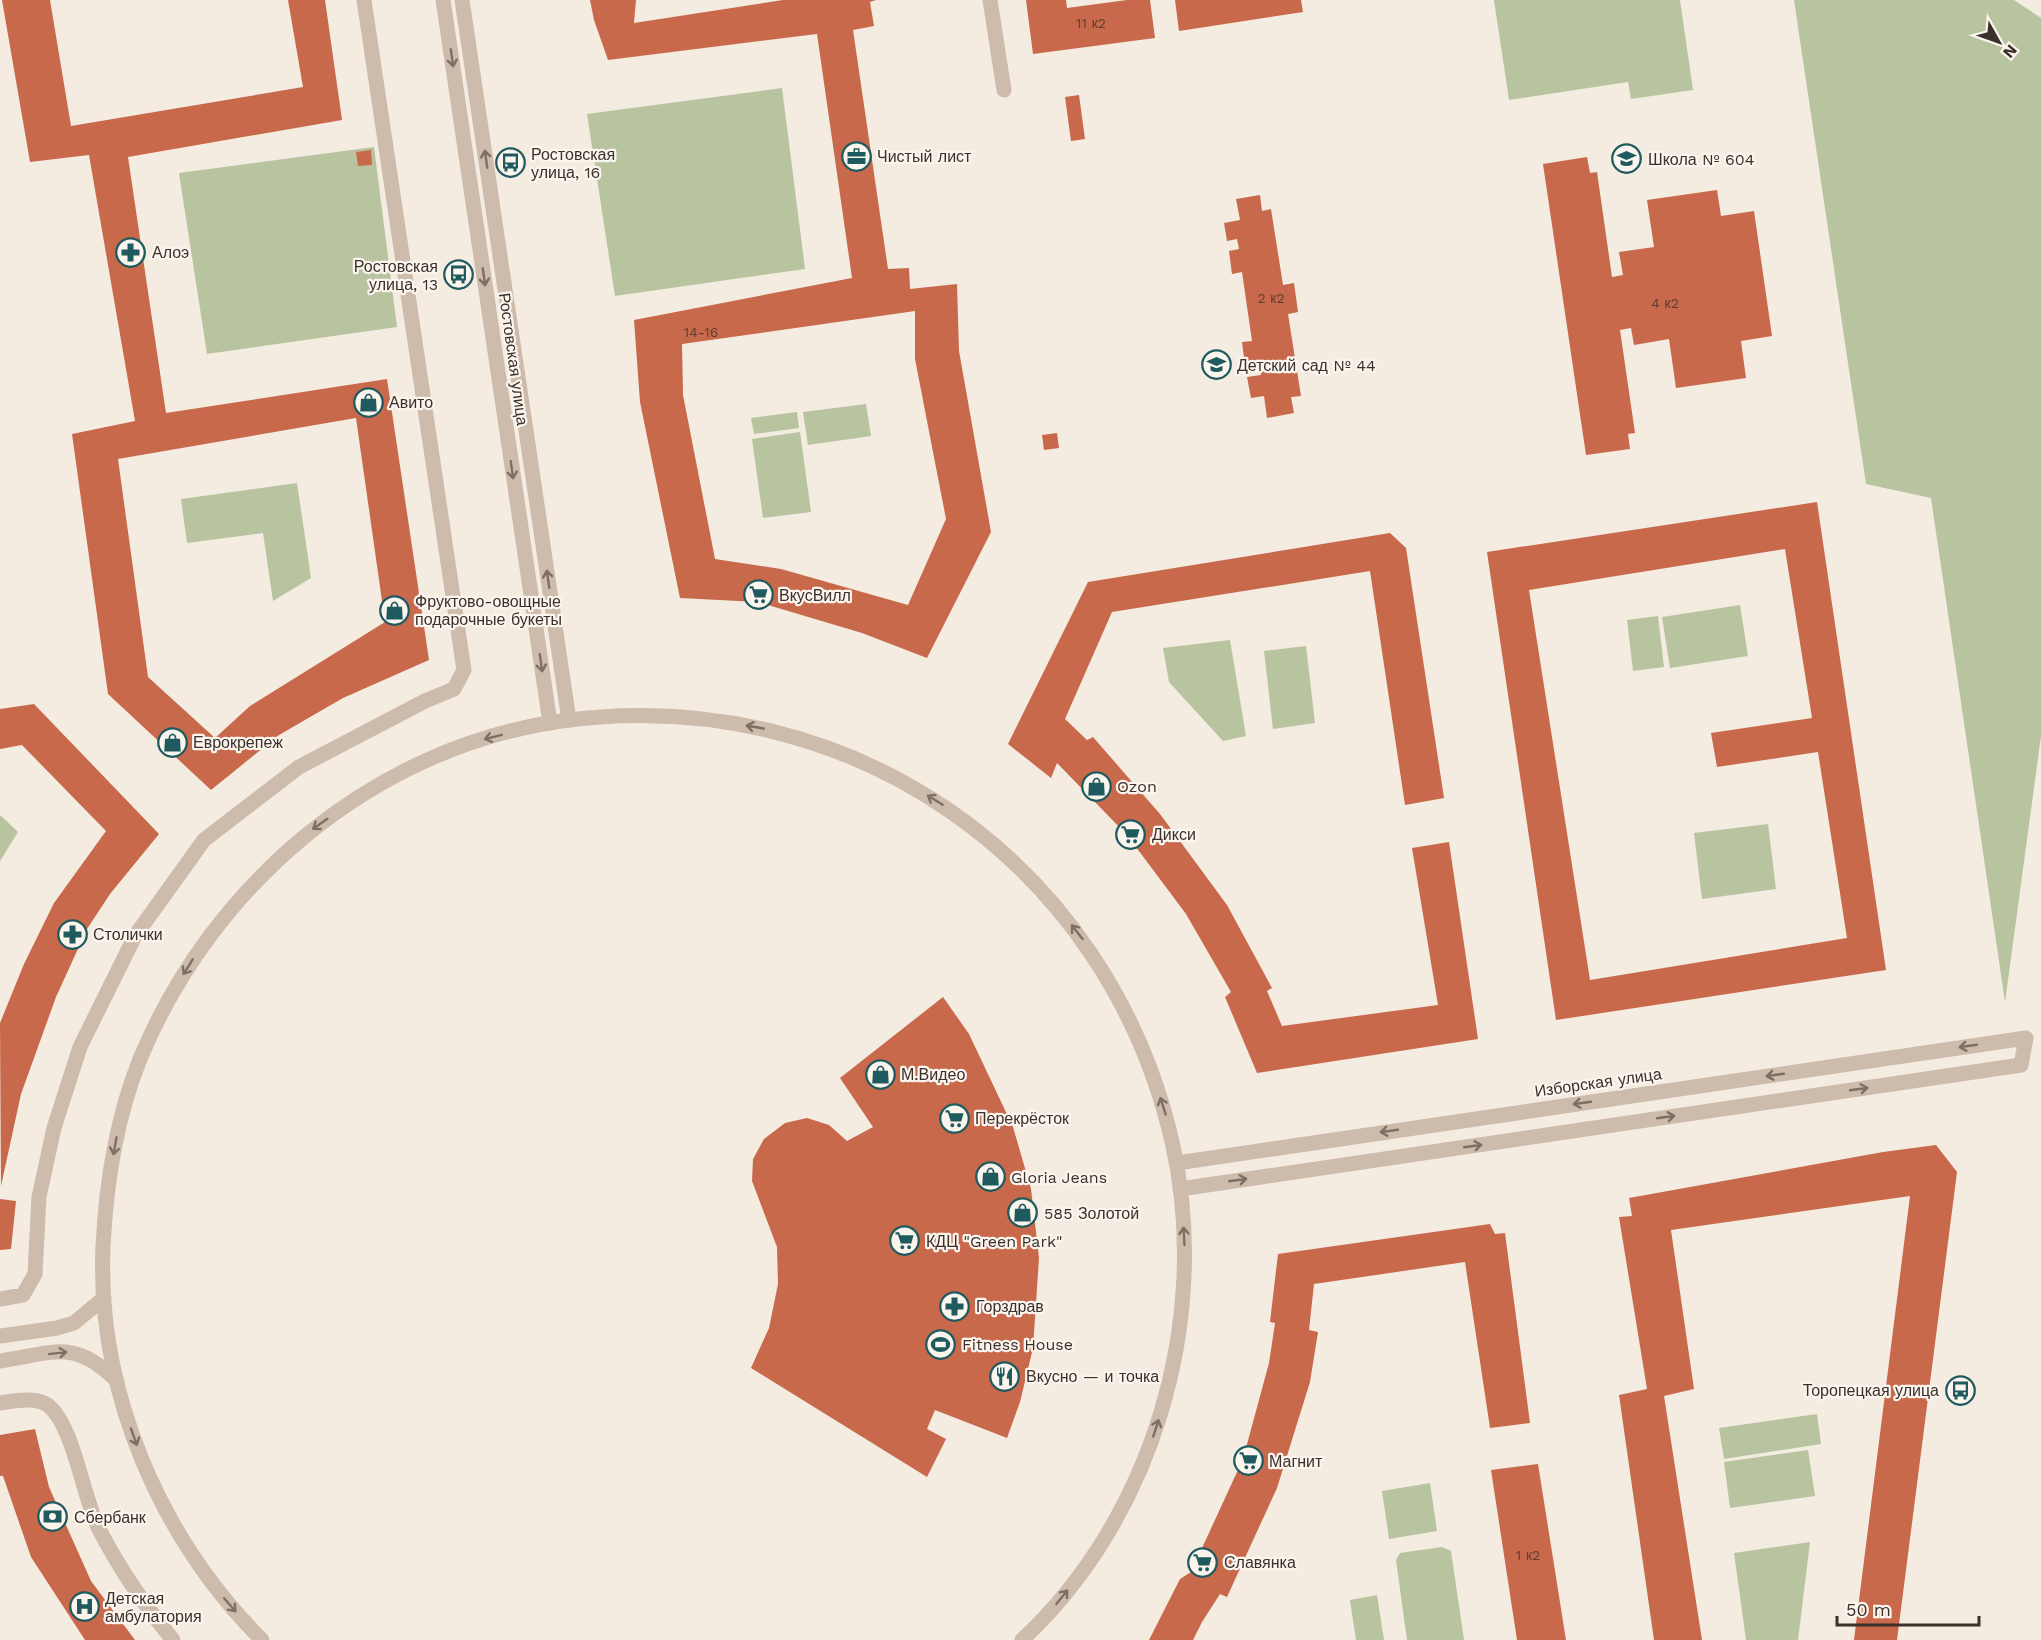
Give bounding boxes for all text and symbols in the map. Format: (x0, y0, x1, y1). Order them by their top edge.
north arrow (1969, 12, 2029, 72)
house number: 11 к2 (1076, 15, 1106, 31)
text: N (1999, 41, 2021, 62)
one-way arrow (446, 47, 457, 67)
office icon: Чистый лист (840, 140, 872, 172)
school or university icon: Школа № 604 (1611, 143, 1643, 175)
place label: Ростовская улица, 16 (531, 145, 615, 182)
bus stop icon: Ростовская улица, 16 (494, 147, 526, 179)
place label: Чистый лист (877, 147, 972, 166)
one-way arrow (480, 149, 491, 169)
place label: Школа № 604 (1648, 150, 1755, 169)
pharmacy icon: Алоэ (115, 236, 147, 268)
place label: Алоэ (152, 243, 189, 262)
place label: Ростовская улица, 13 (354, 257, 438, 294)
bus stop icon: Ростовская улица, 13 (443, 259, 475, 291)
one-way arrow (478, 267, 489, 286)
house number: 2 к2 (1257, 290, 1285, 306)
street label: Ростовская улица (495, 292, 532, 427)
house number: 4 к2 (1651, 295, 1679, 311)
house number: 14-16 (684, 324, 718, 340)
school or university icon: Детский сад № 44 (1200, 349, 1232, 381)
place label: Детский сад № 44 (1237, 356, 1376, 375)
shop icon: Авито (352, 386, 384, 418)
place label: Авито (389, 393, 433, 412)
one-way arrow (507, 460, 518, 479)
one-way arrow (542, 570, 553, 590)
supermarket icon: ВкусВилл (742, 579, 774, 611)
place label: ВкусВилл (779, 586, 851, 605)
place label: Фруктово-овощные подарочные букеты (415, 592, 562, 629)
shop icon: Фруктово-овощные подарочные букеты (378, 594, 410, 626)
one-way arrow (535, 652, 546, 672)
one-way arrow (746, 722, 765, 733)
shop icon: Еврокрепеж (156, 726, 188, 758)
one-way arrow (484, 732, 503, 744)
place label: Еврокрепеж (193, 733, 283, 752)
shop icon: Ozon (1080, 770, 1112, 802)
place label: Ozon (1117, 777, 1157, 796)
one-way arrow (927, 794, 944, 806)
one-way arrow (312, 818, 328, 830)
supermarket icon: Дикси (1115, 818, 1147, 850)
place label: Дикси (1152, 825, 1196, 844)
pharmacy icon: Столички (56, 918, 88, 950)
one-way arrow (1070, 924, 1083, 940)
place label: Столички (93, 925, 163, 944)
one-way arrow (182, 958, 195, 975)
one-way arrow (1958, 1041, 1978, 1052)
shop icon: М.Видео (864, 1058, 896, 1090)
street label: Изборская улица (1533, 1064, 1663, 1101)
place label: М.Видео (901, 1065, 965, 1084)
one-way arrow (1765, 1069, 1785, 1080)
one-way arrow (1848, 1084, 1868, 1095)
one-way arrow (1157, 1097, 1168, 1116)
one-way arrow (1573, 1098, 1592, 1109)
supermarket icon: Перекрёсток (938, 1102, 970, 1134)
place label: Перекрёсток (975, 1109, 1070, 1128)
one-way arrow (1655, 1112, 1675, 1123)
one-way arrow (1380, 1126, 1399, 1137)
one-way arrow (109, 1135, 120, 1155)
one-way arrow (1462, 1140, 1482, 1151)
shop icon: Gloria Jeans (974, 1161, 1006, 1193)
place label: Gloria Jeans (1011, 1168, 1107, 1187)
one-way arrow (1228, 1175, 1248, 1186)
shop icon: 585 Золотой (1007, 1197, 1039, 1229)
place label: 585 Золотой (1044, 1204, 1139, 1223)
supermarket icon: КДЦ "Green Park" (889, 1225, 921, 1257)
one-way arrow (1178, 1226, 1189, 1246)
place label: КДЦ "Green Park" (926, 1232, 1062, 1251)
pharmacy icon: Горздрав (939, 1290, 971, 1322)
place label: Горздрав (976, 1297, 1044, 1316)
sports icon: Fitness House (925, 1328, 957, 1360)
place label: Fitness House (962, 1335, 1073, 1354)
one-way arrow (47, 1347, 67, 1358)
restaurant icon: Вкусно — и точка (989, 1360, 1021, 1392)
place label: Вкусно — и точка (1026, 1367, 1159, 1386)
bus stop icon: Торопецкая улица (1944, 1374, 1976, 1406)
place label: Торопецкая улица (1803, 1381, 1939, 1400)
one-way arrow (1151, 1419, 1162, 1438)
one-way arrow (129, 1427, 140, 1445)
supermarket icon: Магнит (1232, 1445, 1264, 1477)
place label: Магнит (1269, 1452, 1323, 1471)
bank icon: Сбербанк (37, 1501, 69, 1533)
place label: Сбербанк (74, 1508, 147, 1527)
supermarket icon: Славянка (1187, 1546, 1219, 1578)
house number: 1 к2 (1516, 1547, 1540, 1563)
place label: Славянка (1224, 1553, 1296, 1572)
place label: Детская амбулатория (105, 1589, 202, 1626)
one-way arrow (1055, 1589, 1068, 1605)
scale bar (1837, 1589, 1980, 1627)
hospital icon: Детская амбулатория (68, 1591, 100, 1623)
one-way arrow (223, 1597, 237, 1612)
text: 50 m (1846, 1599, 1891, 1620)

